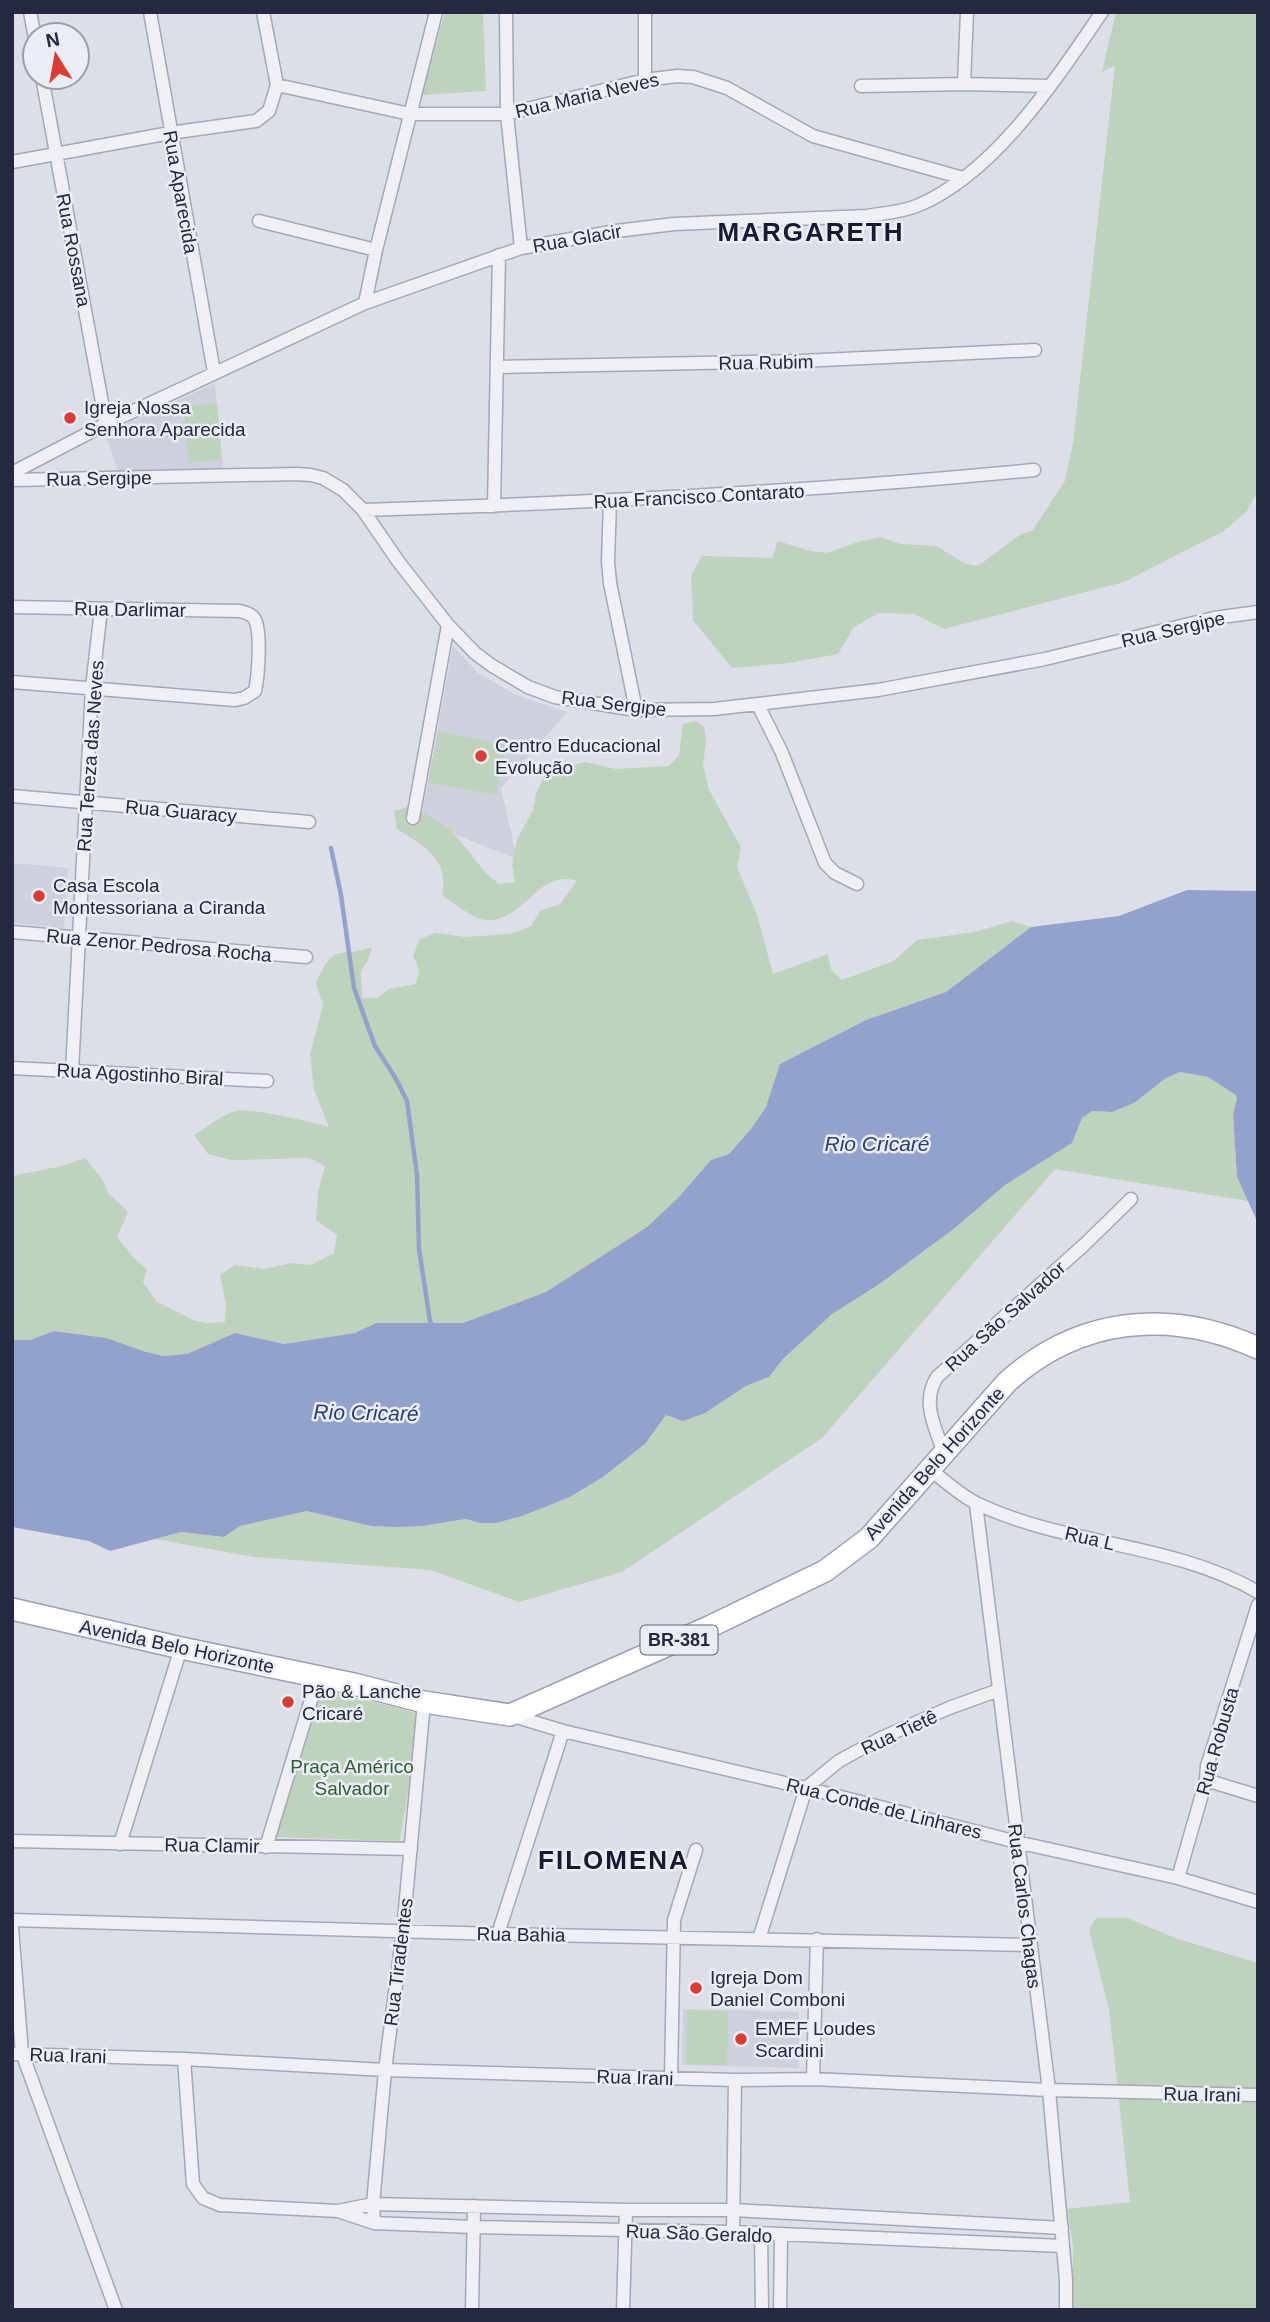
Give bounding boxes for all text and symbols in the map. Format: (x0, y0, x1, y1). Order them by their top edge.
north arrow (21, 21, 91, 91)
text: N (44, 28, 62, 51)
street label: Rua Maria Neves (513, 69, 661, 122)
street label: Rua Aparecida (159, 129, 202, 256)
street label: Rua Rossana (52, 192, 95, 309)
district label: MARGARETH (718, 217, 905, 247)
street label: Rua Glacir (531, 220, 624, 257)
street label: Rua Rubim (718, 351, 814, 374)
place label: Igreja Nossa Senhora Aparecida (84, 397, 246, 440)
marker: Igreja Nossa Senhora Aparecida (62, 410, 78, 426)
street label: Rua Sergipe (46, 467, 152, 490)
street label: Rua Francisco Contarato (593, 480, 805, 513)
street label: Rua Darlimar (74, 598, 187, 621)
street label: Rua Sergipe (1119, 607, 1227, 652)
street label: Rua Tereza das Neves (73, 660, 108, 852)
street label: Rua Sergipe (560, 687, 668, 720)
place label: Centro Educacional Evolução (495, 735, 661, 778)
marker: Centro Educacional Evolução (473, 748, 489, 764)
street label: Rua Guaracy (124, 796, 238, 827)
place label: Casa Escola Montessoriana a Ciranda (53, 875, 266, 918)
marker: Casa Escola Montessoriana a Ciranda (31, 888, 47, 904)
street label: Rua Zenor Pedrosa Rocha (45, 925, 273, 966)
street label: Rua Agostinho Biral (56, 1060, 224, 1089)
water label: Rio Cricaré (824, 1132, 930, 1155)
street label: Rua São Salvador (941, 1257, 1070, 1376)
street label: Avenida Belo Horizonte (860, 1383, 1008, 1544)
water label: Rio Cricaré (313, 1400, 419, 1425)
street label: Rua L (1063, 1523, 1117, 1554)
street label: Avenida Belo Horizonte (78, 1616, 276, 1677)
road number: BR-381 (640, 1625, 718, 1654)
place label: Pão & Lanche Cricaré (302, 1681, 421, 1724)
street label: Rua Robusta (1192, 1685, 1243, 1797)
marker: Pão & Lanche Cricaré (280, 1694, 296, 1710)
street label: Rua Tietê (858, 1706, 941, 1759)
park label: Praça Américo Salvador (290, 1756, 414, 1799)
street label: Rua Conde de Linhares (784, 1774, 984, 1843)
street label: Rua Carlos Chagas (1004, 1822, 1045, 1990)
street label: Rua Clamir (164, 1834, 260, 1857)
district label: FILOMENA (538, 1845, 690, 1875)
street label: Rua Tiradentes (380, 1897, 417, 2027)
street label: Rua Bahia (476, 1923, 566, 1946)
place label: Igreja Dom Daniel Comboni (710, 1967, 845, 2010)
marker: Igreja Dom Daniel Comboni (688, 1980, 704, 1996)
place label: EMEF Loudes Scardini (755, 2018, 875, 2061)
marker: EMEF Loudes Scardini (733, 2031, 749, 2047)
street label: Rua Irani (29, 2044, 107, 2067)
street label: Rua Irani (596, 2066, 674, 2089)
street label: Rua Irani (1163, 2083, 1241, 2106)
street label: Rua São Geraldo (625, 2220, 773, 2247)

